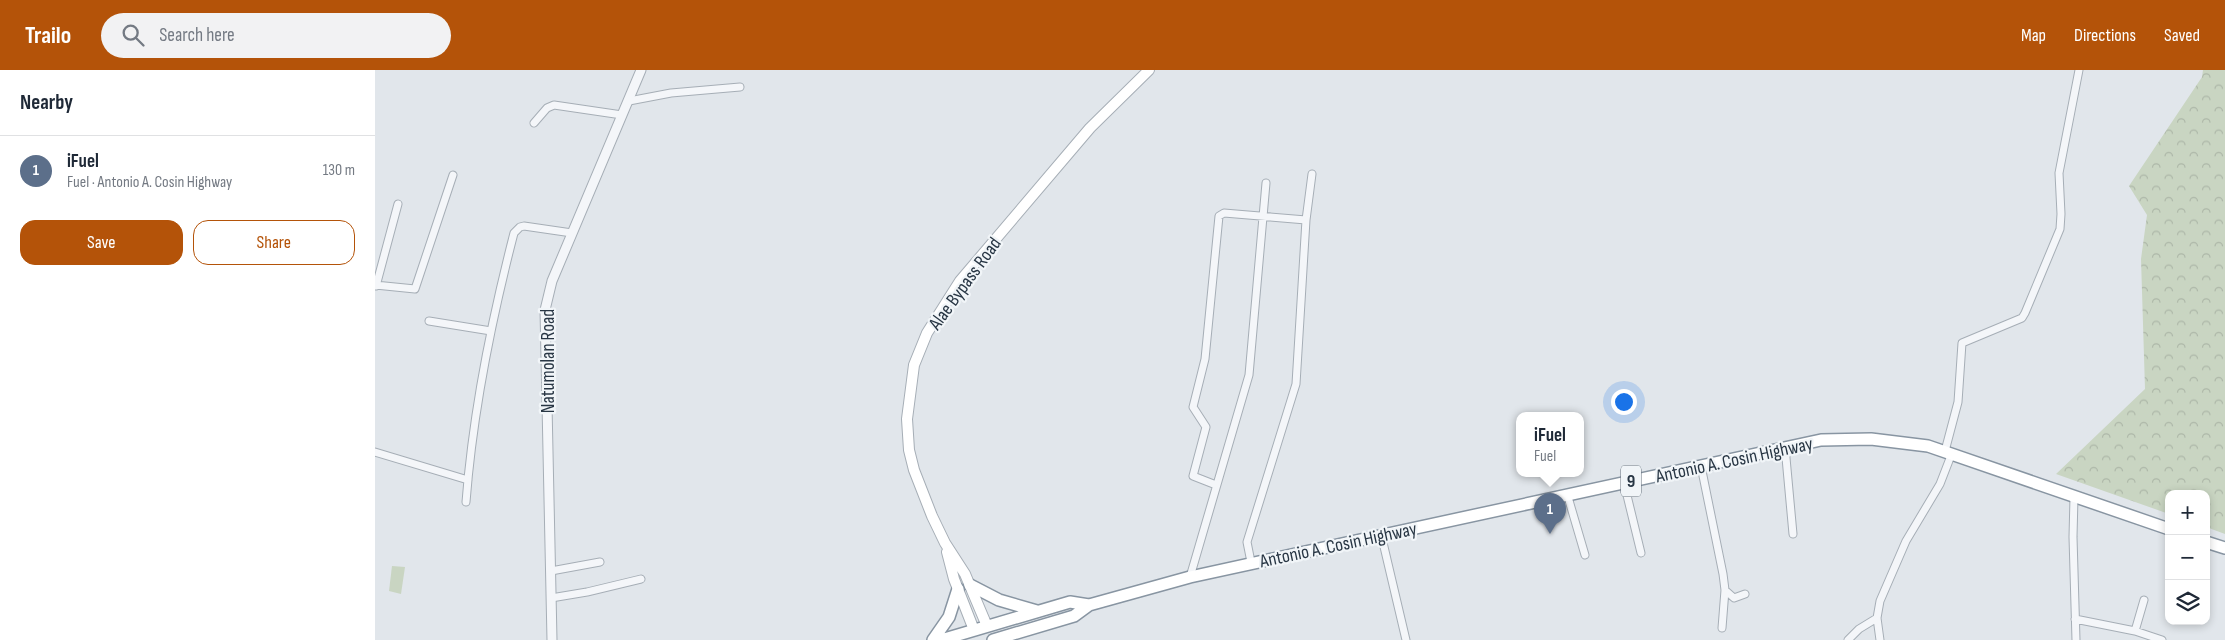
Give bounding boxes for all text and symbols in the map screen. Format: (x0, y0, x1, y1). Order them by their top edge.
search box (101, 13, 451, 58)
text: Trailo (25, 21, 71, 50)
icon: search (119, 21, 147, 49)
text: Search here (159, 24, 235, 47)
text: Map (2021, 25, 2046, 46)
text: Directions (2074, 25, 2136, 46)
text: Saved (2164, 25, 2200, 46)
text: Nearby (20, 90, 73, 115)
text: iFuel (67, 150, 99, 173)
text: 1 (33, 161, 39, 180)
text: 130 m (323, 161, 355, 180)
text: Fuel · Antonio A. Cosin Highway (67, 173, 232, 192)
button: Save (20, 220, 183, 265)
button: Share (193, 220, 355, 265)
street label: Alae Bypass Road (923, 233, 1006, 335)
street label: Natumolan Road (537, 309, 560, 413)
your location (1611, 389, 1637, 415)
popup (1516, 412, 1584, 477)
text: iFuel (1534, 424, 1566, 447)
street label: Antonio A. Cosin Highway (1653, 432, 1816, 489)
text: Fuel (1534, 447, 1556, 466)
road number: 9 (1621, 466, 1641, 496)
map controls (2165, 490, 2210, 625)
button: + (2165, 490, 2210, 535)
pin: 1 (1534, 493, 1566, 534)
street label: Antonio A. Cosin Highway (1257, 517, 1420, 574)
button: − (2165, 535, 2210, 580)
button: layers (2165, 580, 2210, 625)

